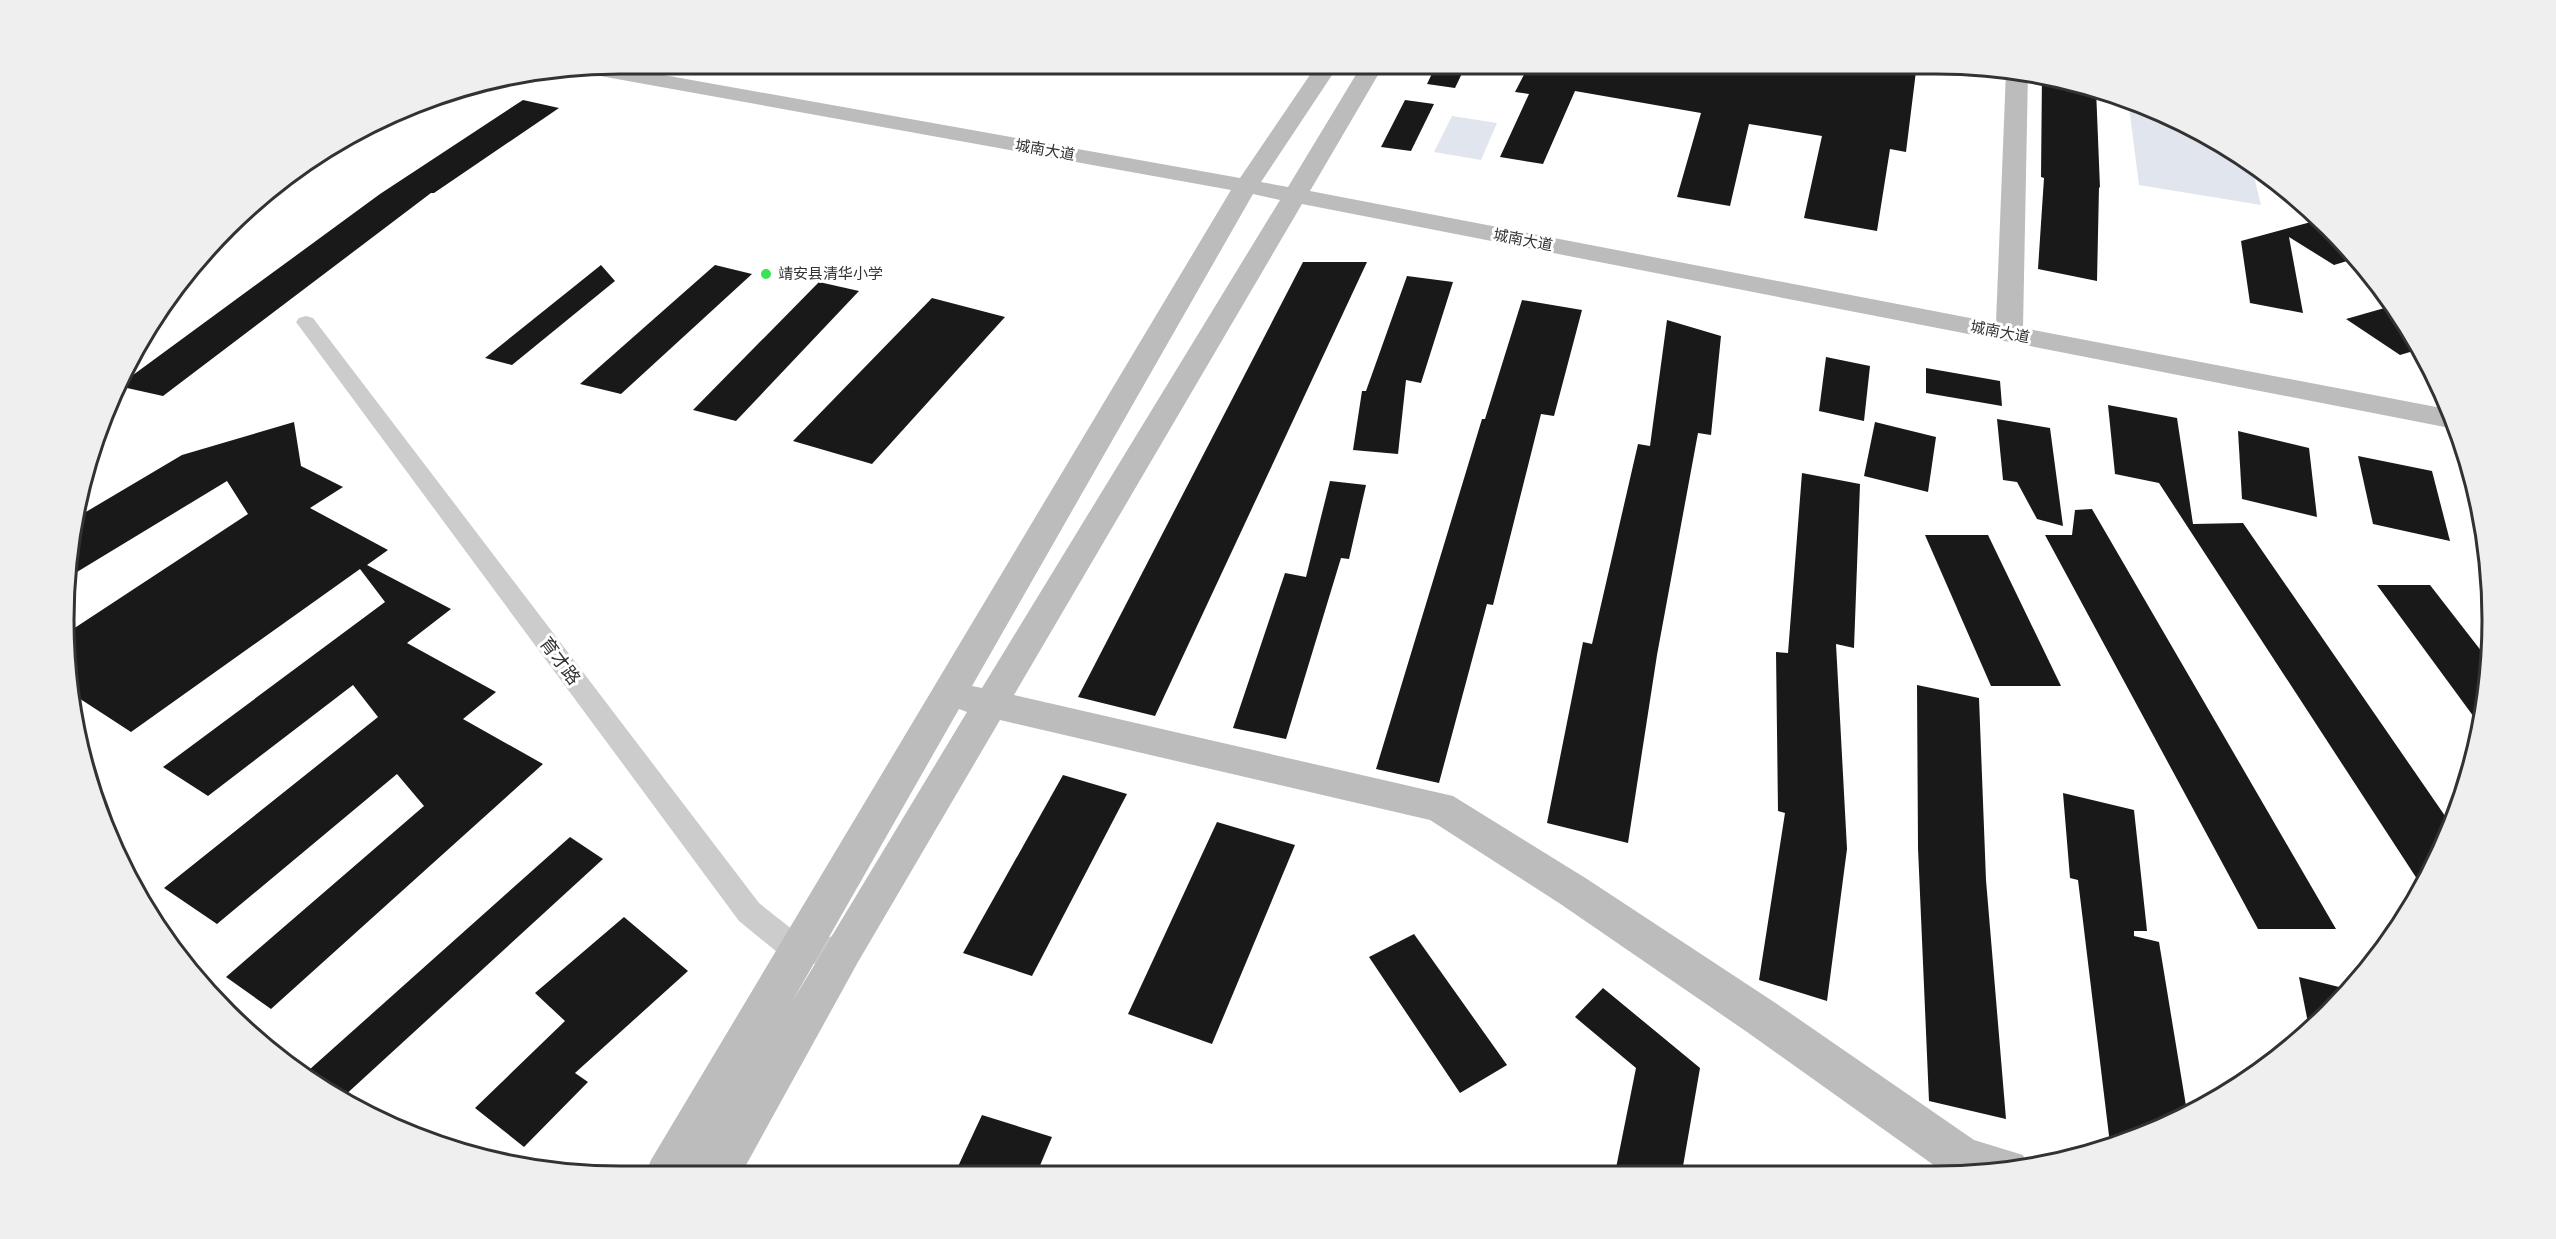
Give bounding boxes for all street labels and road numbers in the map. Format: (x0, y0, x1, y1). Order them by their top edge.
street label: 城南大道 (1014, 135, 1076, 163)
street label: 城南大道 (1492, 224, 1554, 254)
street label: 城南大道 (1969, 316, 2031, 346)
street label: 育才路 (536, 632, 586, 689)

